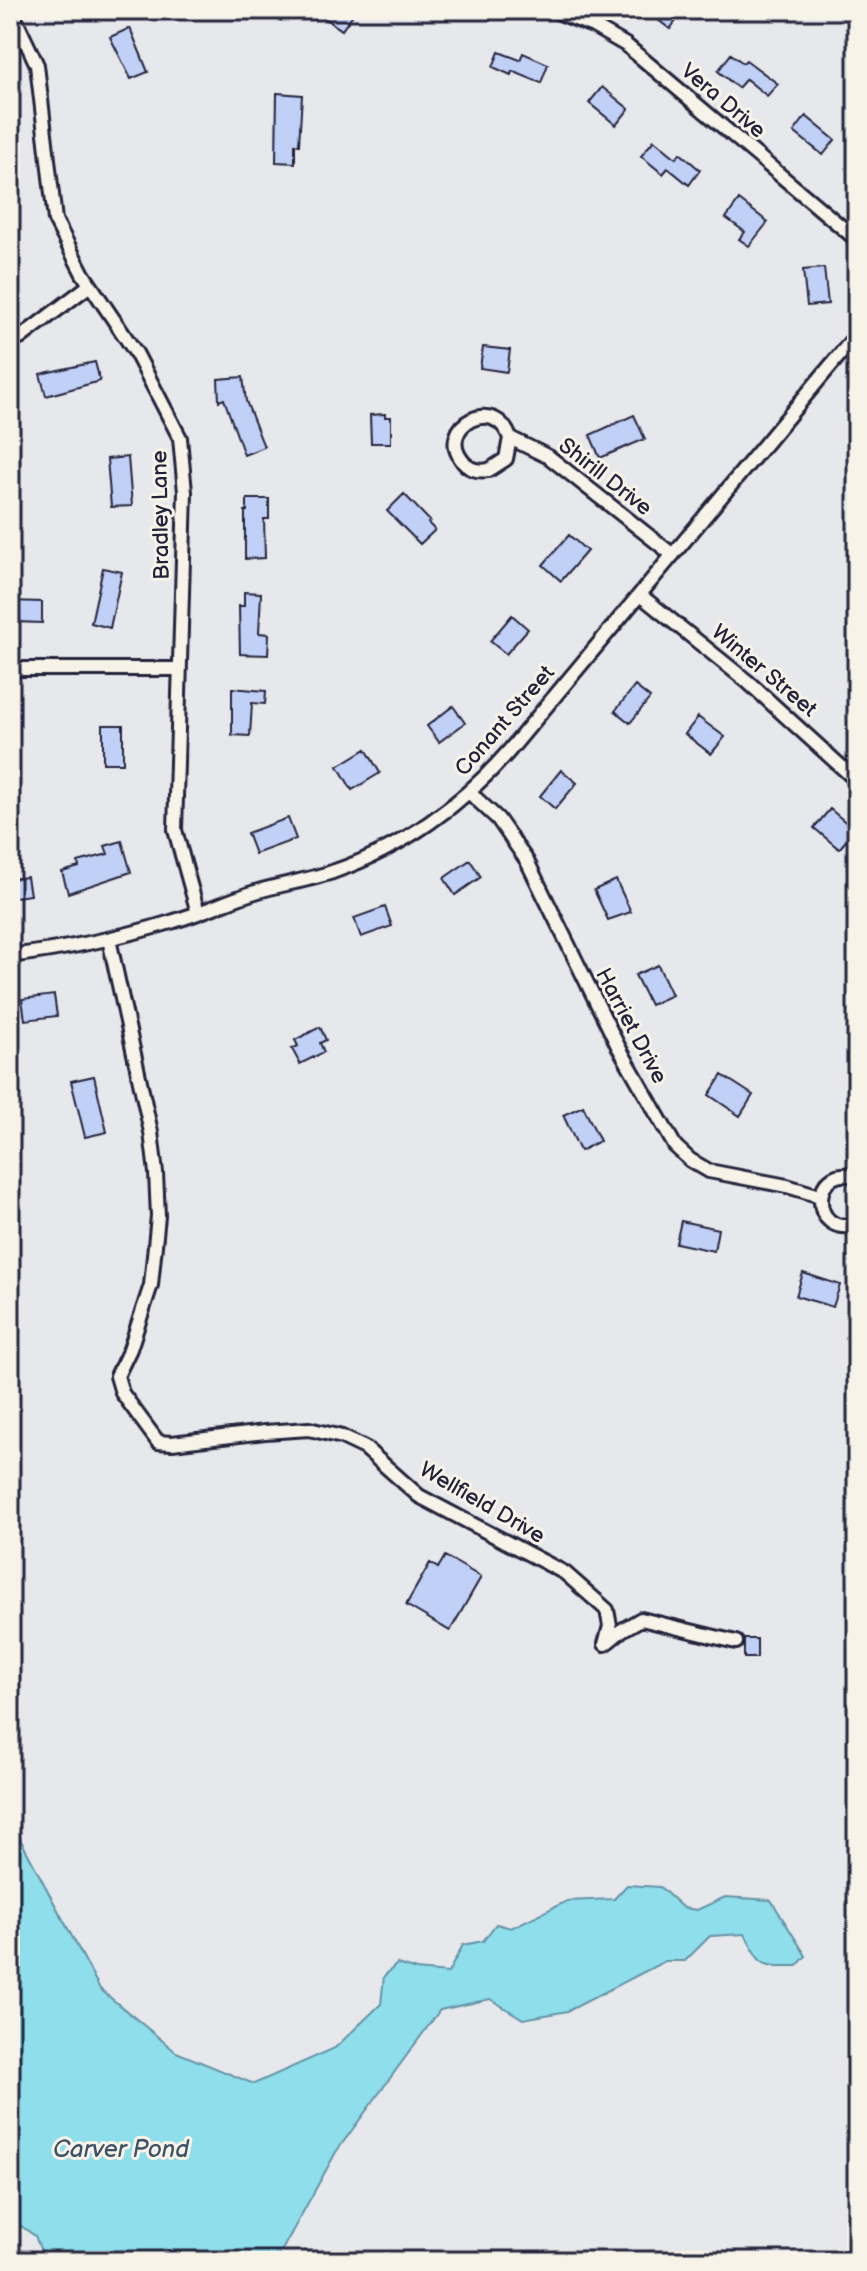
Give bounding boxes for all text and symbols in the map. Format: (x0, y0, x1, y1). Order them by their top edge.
street label: Vera Drive (675, 58, 771, 144)
street label: Shirill Drive (553, 432, 657, 522)
street label: Bradley Lane (146, 450, 176, 580)
street label: Winter Street (706, 619, 822, 723)
street label: Conant Street (450, 660, 561, 782)
street label: Harriet Drive (589, 964, 673, 1088)
street label: Wellfield Drive (414, 1456, 550, 1550)
water label: Carver Pond (53, 2135, 190, 2164)

